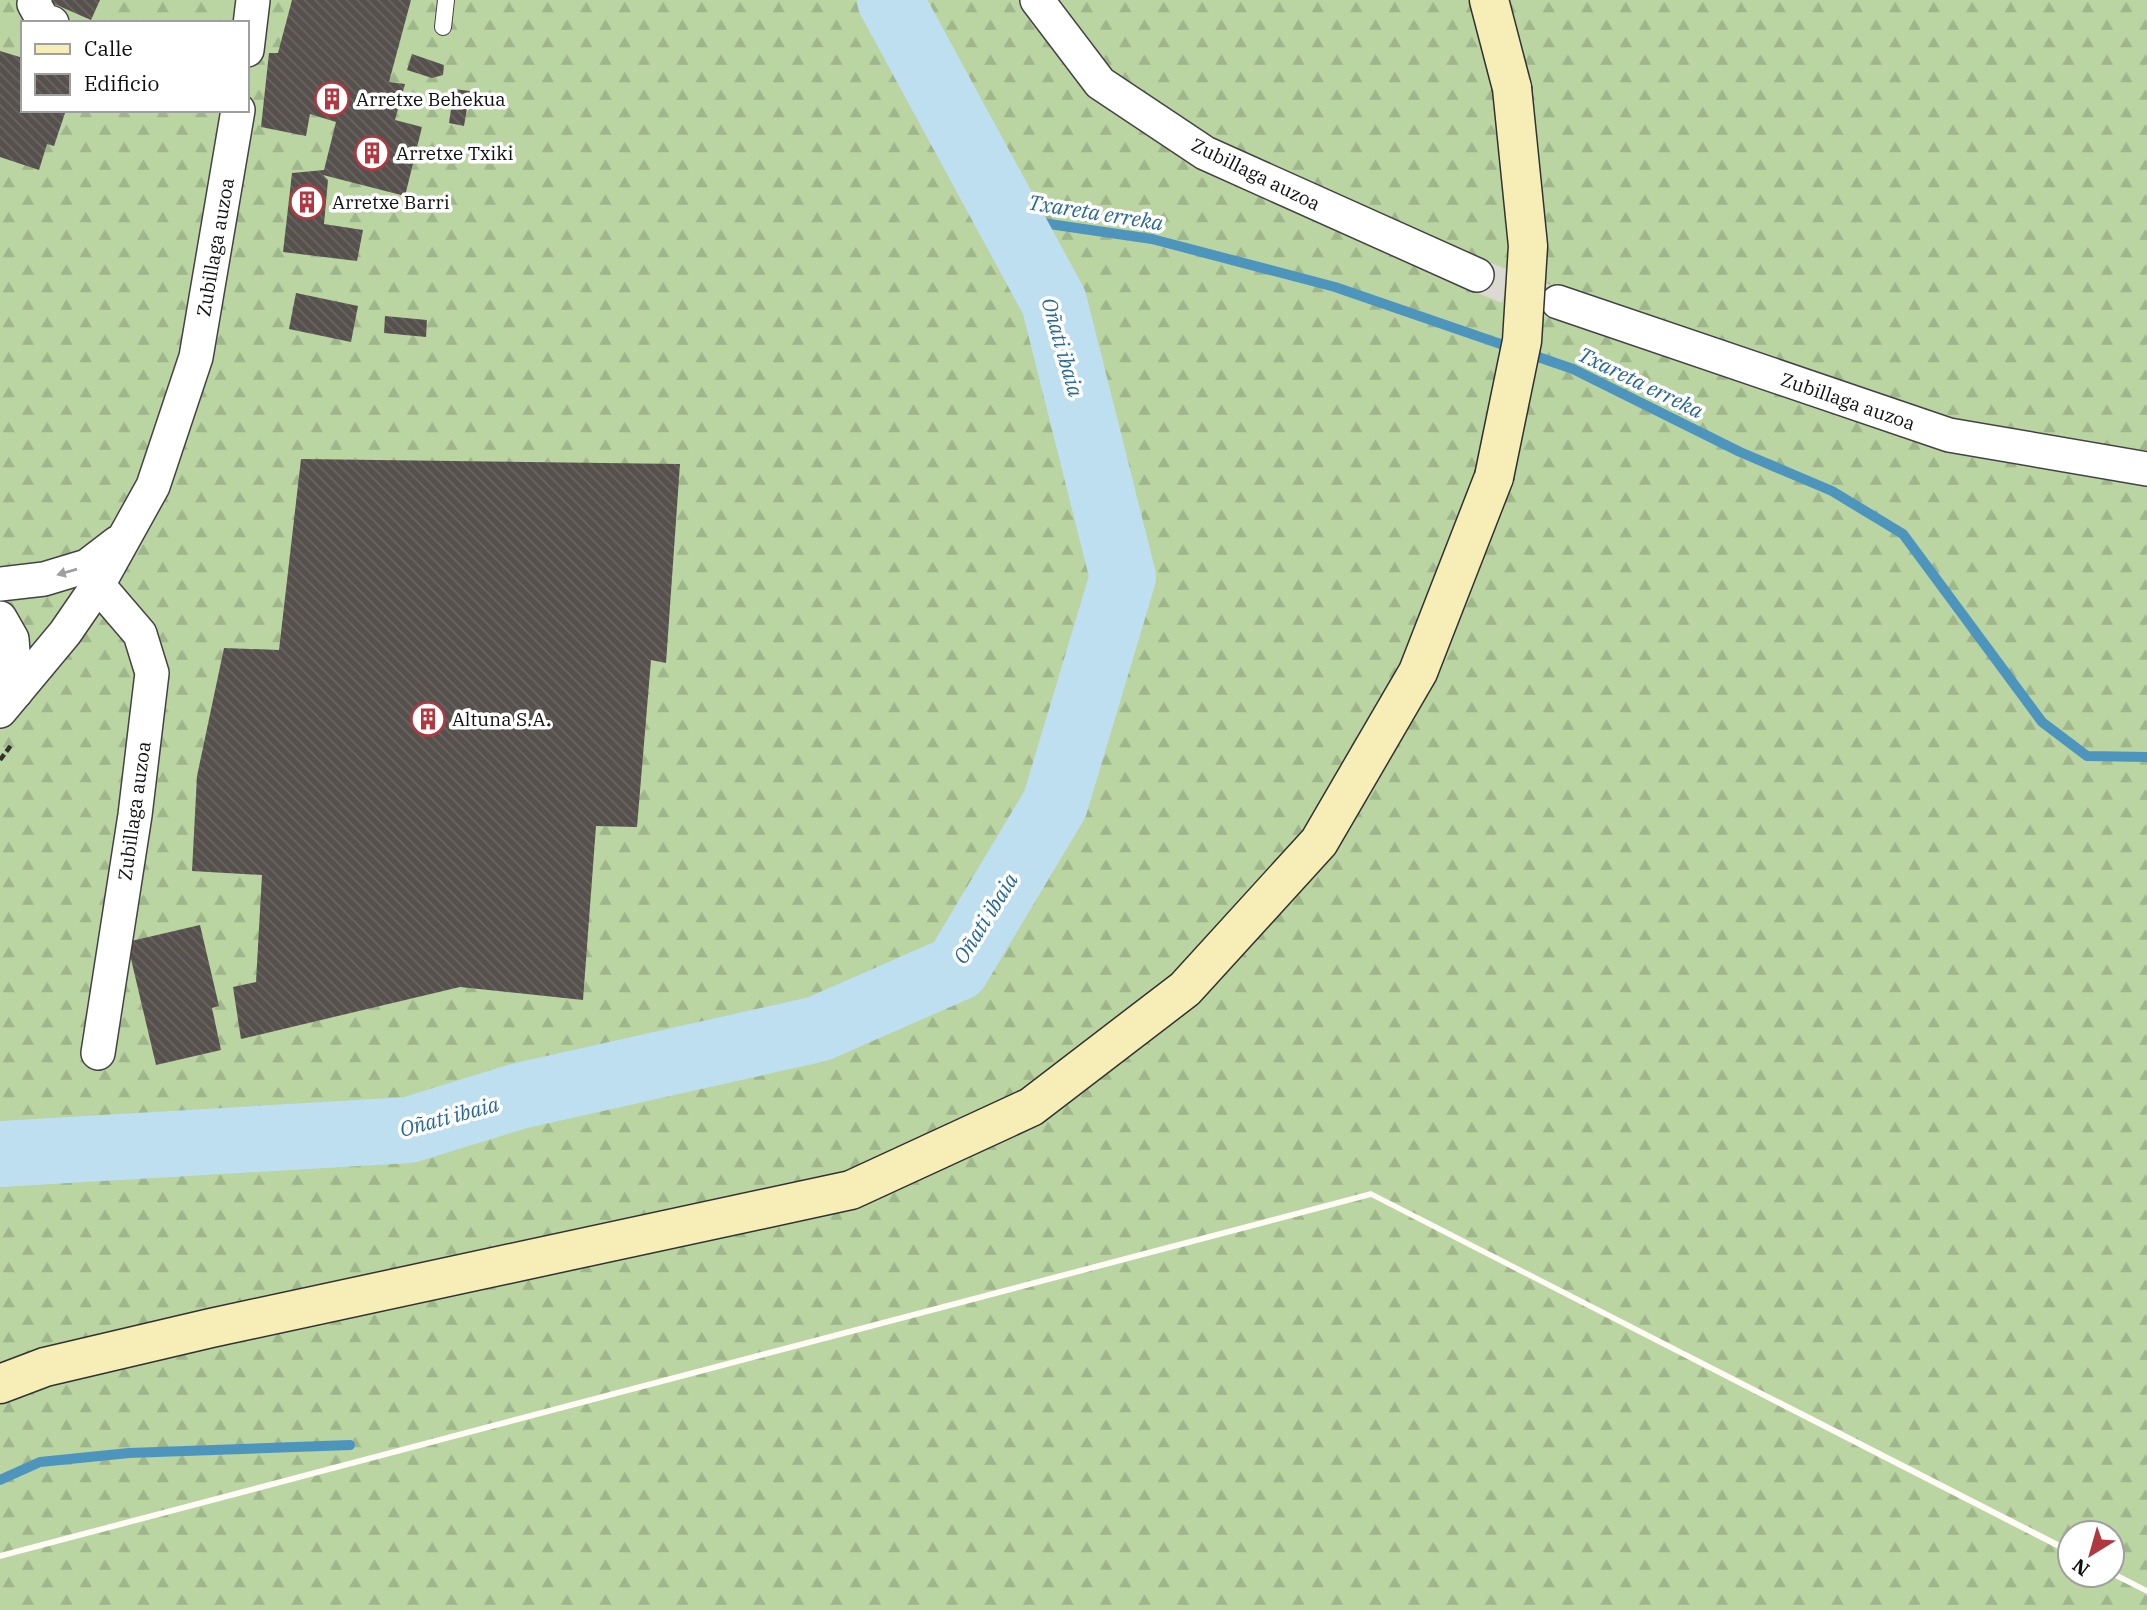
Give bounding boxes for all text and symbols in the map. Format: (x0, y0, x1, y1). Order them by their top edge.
legend (21, 21, 248, 112)
text: Calle (84, 34, 133, 62)
text: Edificio (84, 69, 159, 97)
building icon: Arretxe Behekua (313, 80, 351, 118)
place label: Arretxe Behekua (356, 87, 506, 111)
street label: Zubillaga auzoa (1188, 132, 1324, 216)
building icon: Arretxe Txiki (353, 134, 391, 172)
place label: Arretxe Txiki (396, 141, 513, 165)
street label: Zubillaga auzoa (191, 176, 239, 318)
building icon: Arretxe Barri (288, 183, 326, 221)
water label: Txareta erreka (1027, 188, 1166, 237)
place label: Arretxe Barri (332, 190, 450, 214)
water label: Oñati ibaia (1036, 294, 1091, 400)
water label: Txareta erreka (1574, 340, 1709, 425)
street label: Zubillaga auzoa (1778, 367, 1918, 435)
one-way arrow (56, 568, 77, 578)
building icon: Altuna S.A. (409, 700, 447, 738)
place label: Altuna S.A. (452, 707, 551, 731)
street label: Zubillaga auzoa (112, 740, 156, 882)
water label: Oñati ibaia (946, 867, 1024, 969)
water label: Oñati ibaia (396, 1089, 502, 1143)
north arrow (2056, 1519, 2126, 1589)
text: N (2068, 1553, 2094, 1582)

